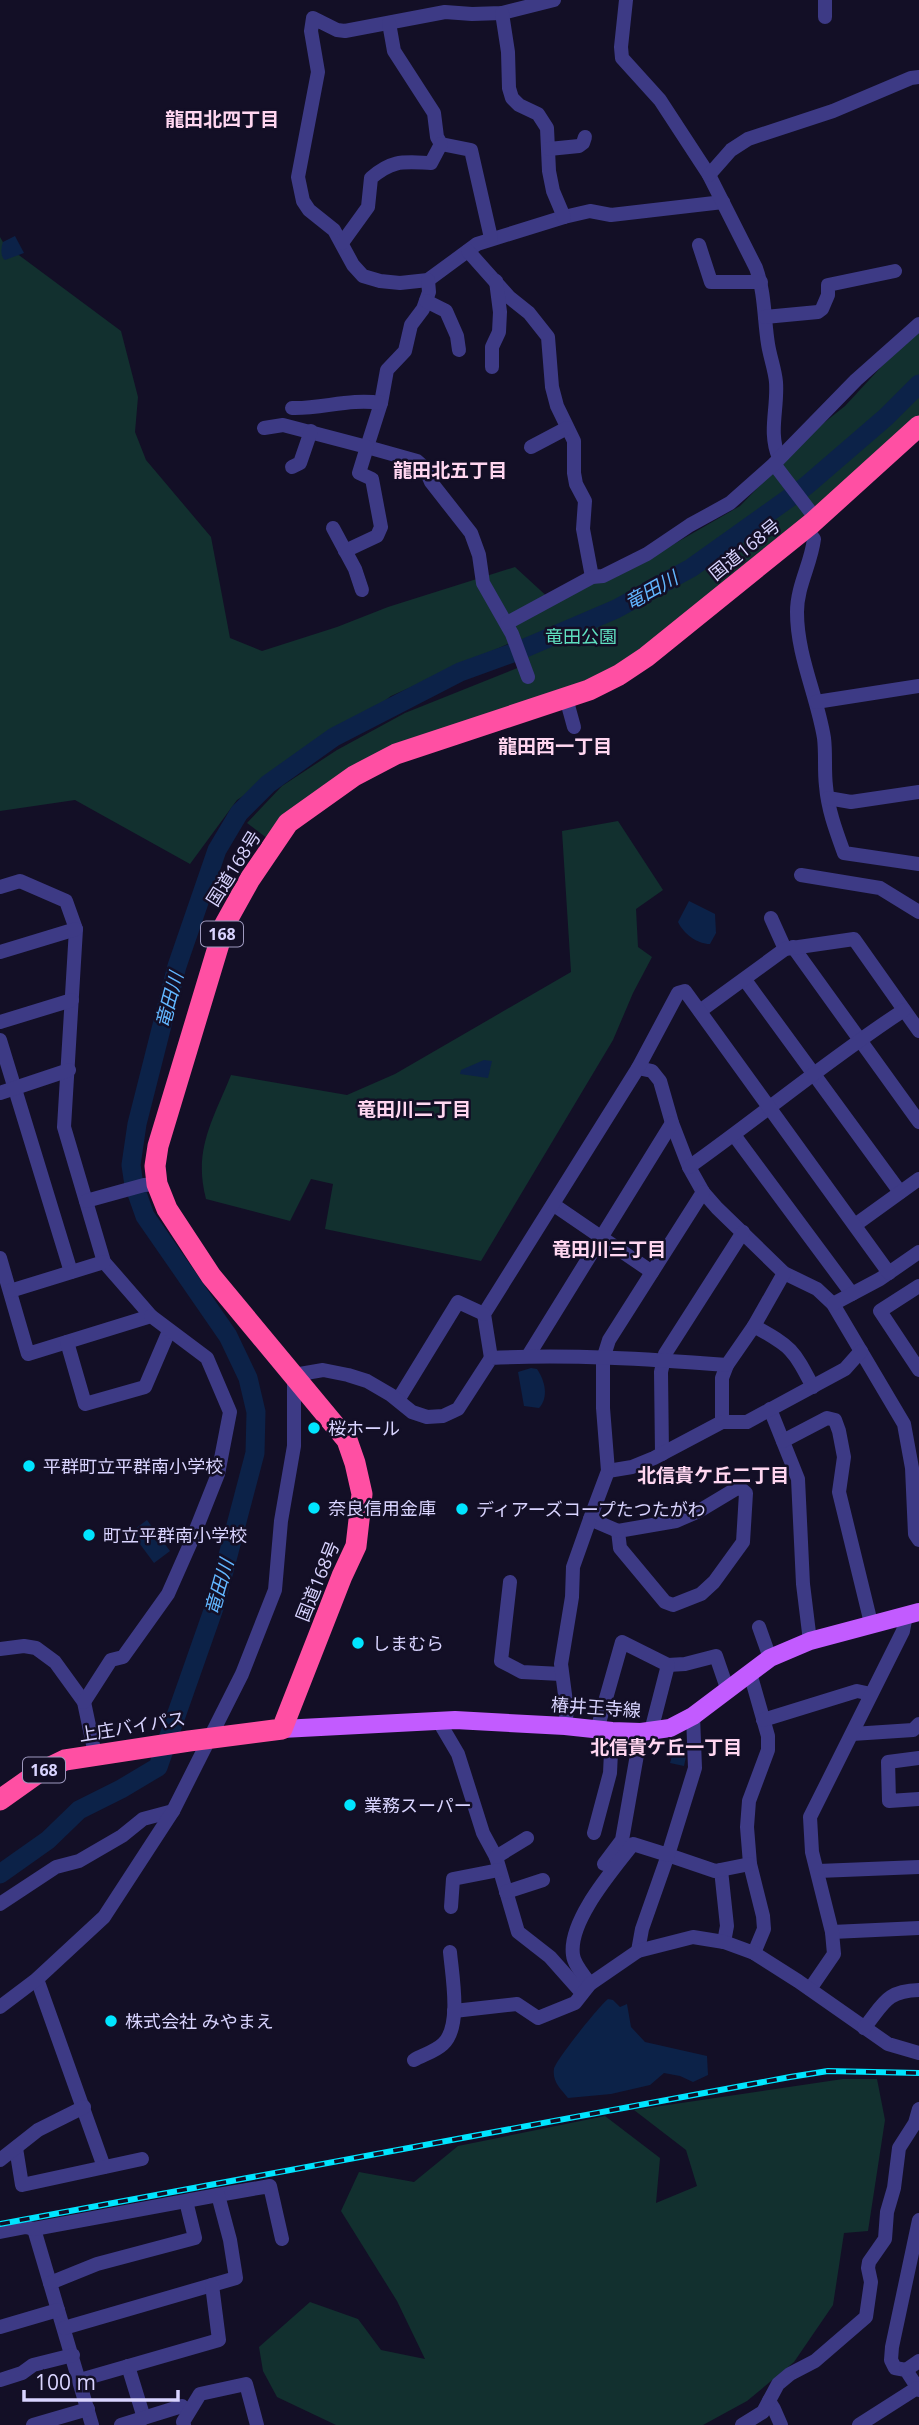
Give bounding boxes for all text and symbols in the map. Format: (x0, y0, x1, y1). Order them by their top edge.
district label: 龍田北四丁目 (165, 106, 279, 132)
district label: 龍田北五丁目 (393, 457, 507, 483)
street label: 国道168号 (703, 513, 785, 585)
water label: 竜田川 (620, 564, 684, 615)
park label: 竜田公園 (545, 624, 617, 648)
district label: 龍田西一丁目 (498, 733, 612, 759)
street label: 国道168号 (200, 826, 266, 910)
road number: 168 (201, 922, 243, 946)
water label: 竜田川 (149, 967, 189, 1031)
district label: 竜田川二丁目 (357, 1096, 471, 1122)
district label: 竜田川三丁目 (552, 1236, 666, 1262)
place label: 桜ホール (328, 1416, 400, 1440)
marker: 桜ホール (306, 1420, 322, 1436)
place label: 平群町立平群南小学校 (43, 1454, 223, 1478)
marker: 平群町立平群南小学校 (21, 1458, 37, 1474)
district label: 北信貴ケ丘二丁目 (637, 1462, 789, 1488)
place label: 奈良信用金庫 (328, 1496, 436, 1520)
place label: ディアーズコープたつたがわ (476, 1497, 706, 1521)
marker: 奈良信用金庫 (306, 1500, 322, 1516)
marker: ディアーズコープたつたがわ (454, 1501, 470, 1517)
place label: 町立平群南小学校 (103, 1523, 247, 1547)
marker: 町立平群南小学校 (81, 1527, 97, 1543)
street label: 国道168号 (290, 1537, 344, 1625)
water label: 竜田川 (199, 1554, 240, 1618)
place label: しまむら (372, 1631, 444, 1655)
marker: しまむら (350, 1635, 366, 1651)
street label: 椿井王寺線 (550, 1692, 642, 1722)
street label: 上庄バイパス (77, 1706, 187, 1746)
district label: 北信貴ケ丘一丁目 (590, 1734, 742, 1760)
road number: 168 (23, 1758, 65, 1782)
place label: 業務スーパー (364, 1793, 472, 1817)
marker: 業務スーパー (342, 1797, 358, 1813)
place label: 株式会社 みやまえ (125, 2009, 274, 2033)
marker: 株式会社 みやまえ (103, 2013, 119, 2029)
scale bar (24, 2358, 178, 2402)
text: 100 m (35, 2368, 96, 2396)

